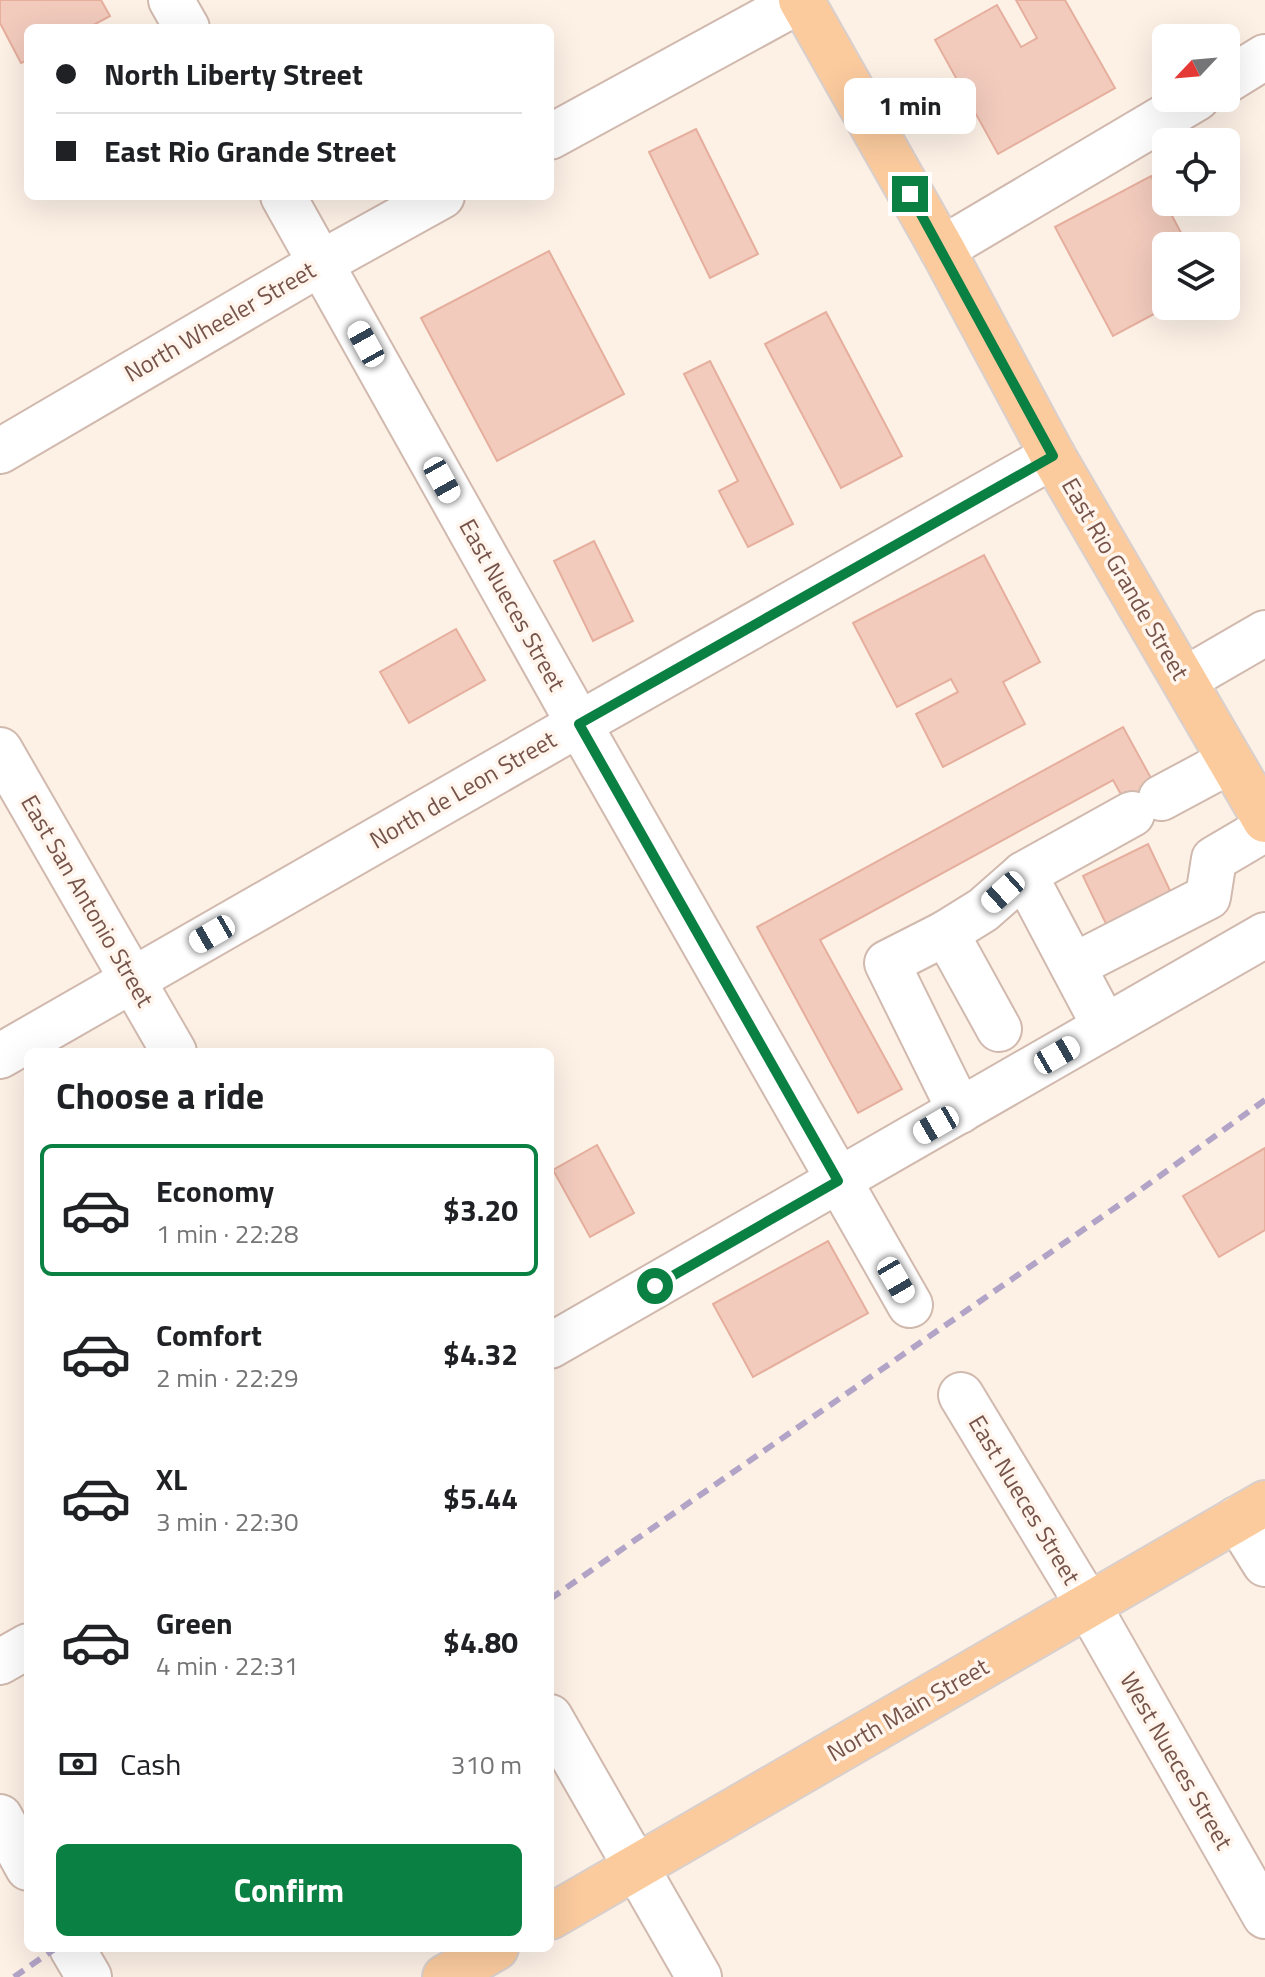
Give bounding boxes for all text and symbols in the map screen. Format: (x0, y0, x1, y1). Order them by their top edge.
north arrow (1152, 24, 1240, 112)
map controls (1152, 24, 1240, 320)
text: North Liberty Street (104, 51, 363, 97)
callout: 1 min (844, 78, 976, 134)
text: 1 min (878, 86, 942, 125)
text: East Rio Grande Street (104, 128, 396, 174)
button: locate (1152, 128, 1240, 216)
route end (892, 176, 928, 212)
button: layers (1152, 232, 1240, 320)
street label: North Wheeler Street (117, 251, 322, 391)
car (344, 317, 388, 371)
car (420, 453, 464, 507)
street label: East Rio Grande Street (1053, 471, 1199, 687)
street label: East Nueces Street (451, 512, 575, 698)
street label: North de Leon Street (363, 721, 563, 857)
street label: East San Antonio Street (12, 788, 164, 1014)
car (977, 867, 1029, 917)
car (185, 912, 239, 956)
car (1030, 1033, 1084, 1077)
text: Choose a ride (56, 1068, 264, 1123)
car (909, 1103, 963, 1147)
text: Economy (156, 1168, 274, 1214)
icon: car (60, 1174, 132, 1246)
text: $3.20 (443, 1187, 518, 1233)
text: 1 min · 22:28 (156, 1214, 299, 1253)
car (874, 1253, 918, 1307)
route start (637, 1268, 673, 1304)
text: Comfort (156, 1312, 262, 1358)
icon: car (60, 1318, 132, 1390)
text: $4.32 (443, 1331, 518, 1377)
text: 2 min · 22:29 (156, 1358, 299, 1397)
street label: East Nueces Street (960, 1408, 1090, 1592)
text: XL (156, 1456, 187, 1502)
icon: car (60, 1462, 132, 1534)
text: $5.44 (443, 1475, 518, 1521)
text: 3 min · 22:30 (156, 1502, 299, 1541)
text: Green (156, 1600, 233, 1646)
icon: car (60, 1606, 132, 1678)
text: $4.80 (443, 1619, 518, 1665)
text: 4 min · 22:31 (156, 1646, 299, 1685)
street label: North Main Street (820, 1648, 995, 1770)
street label: West Nueces Street (1111, 1665, 1243, 1856)
text: Cash (120, 1741, 181, 1787)
icon: cash (56, 1742, 100, 1786)
text: 310 m (451, 1745, 522, 1784)
button: Confirm (56, 1844, 522, 1936)

